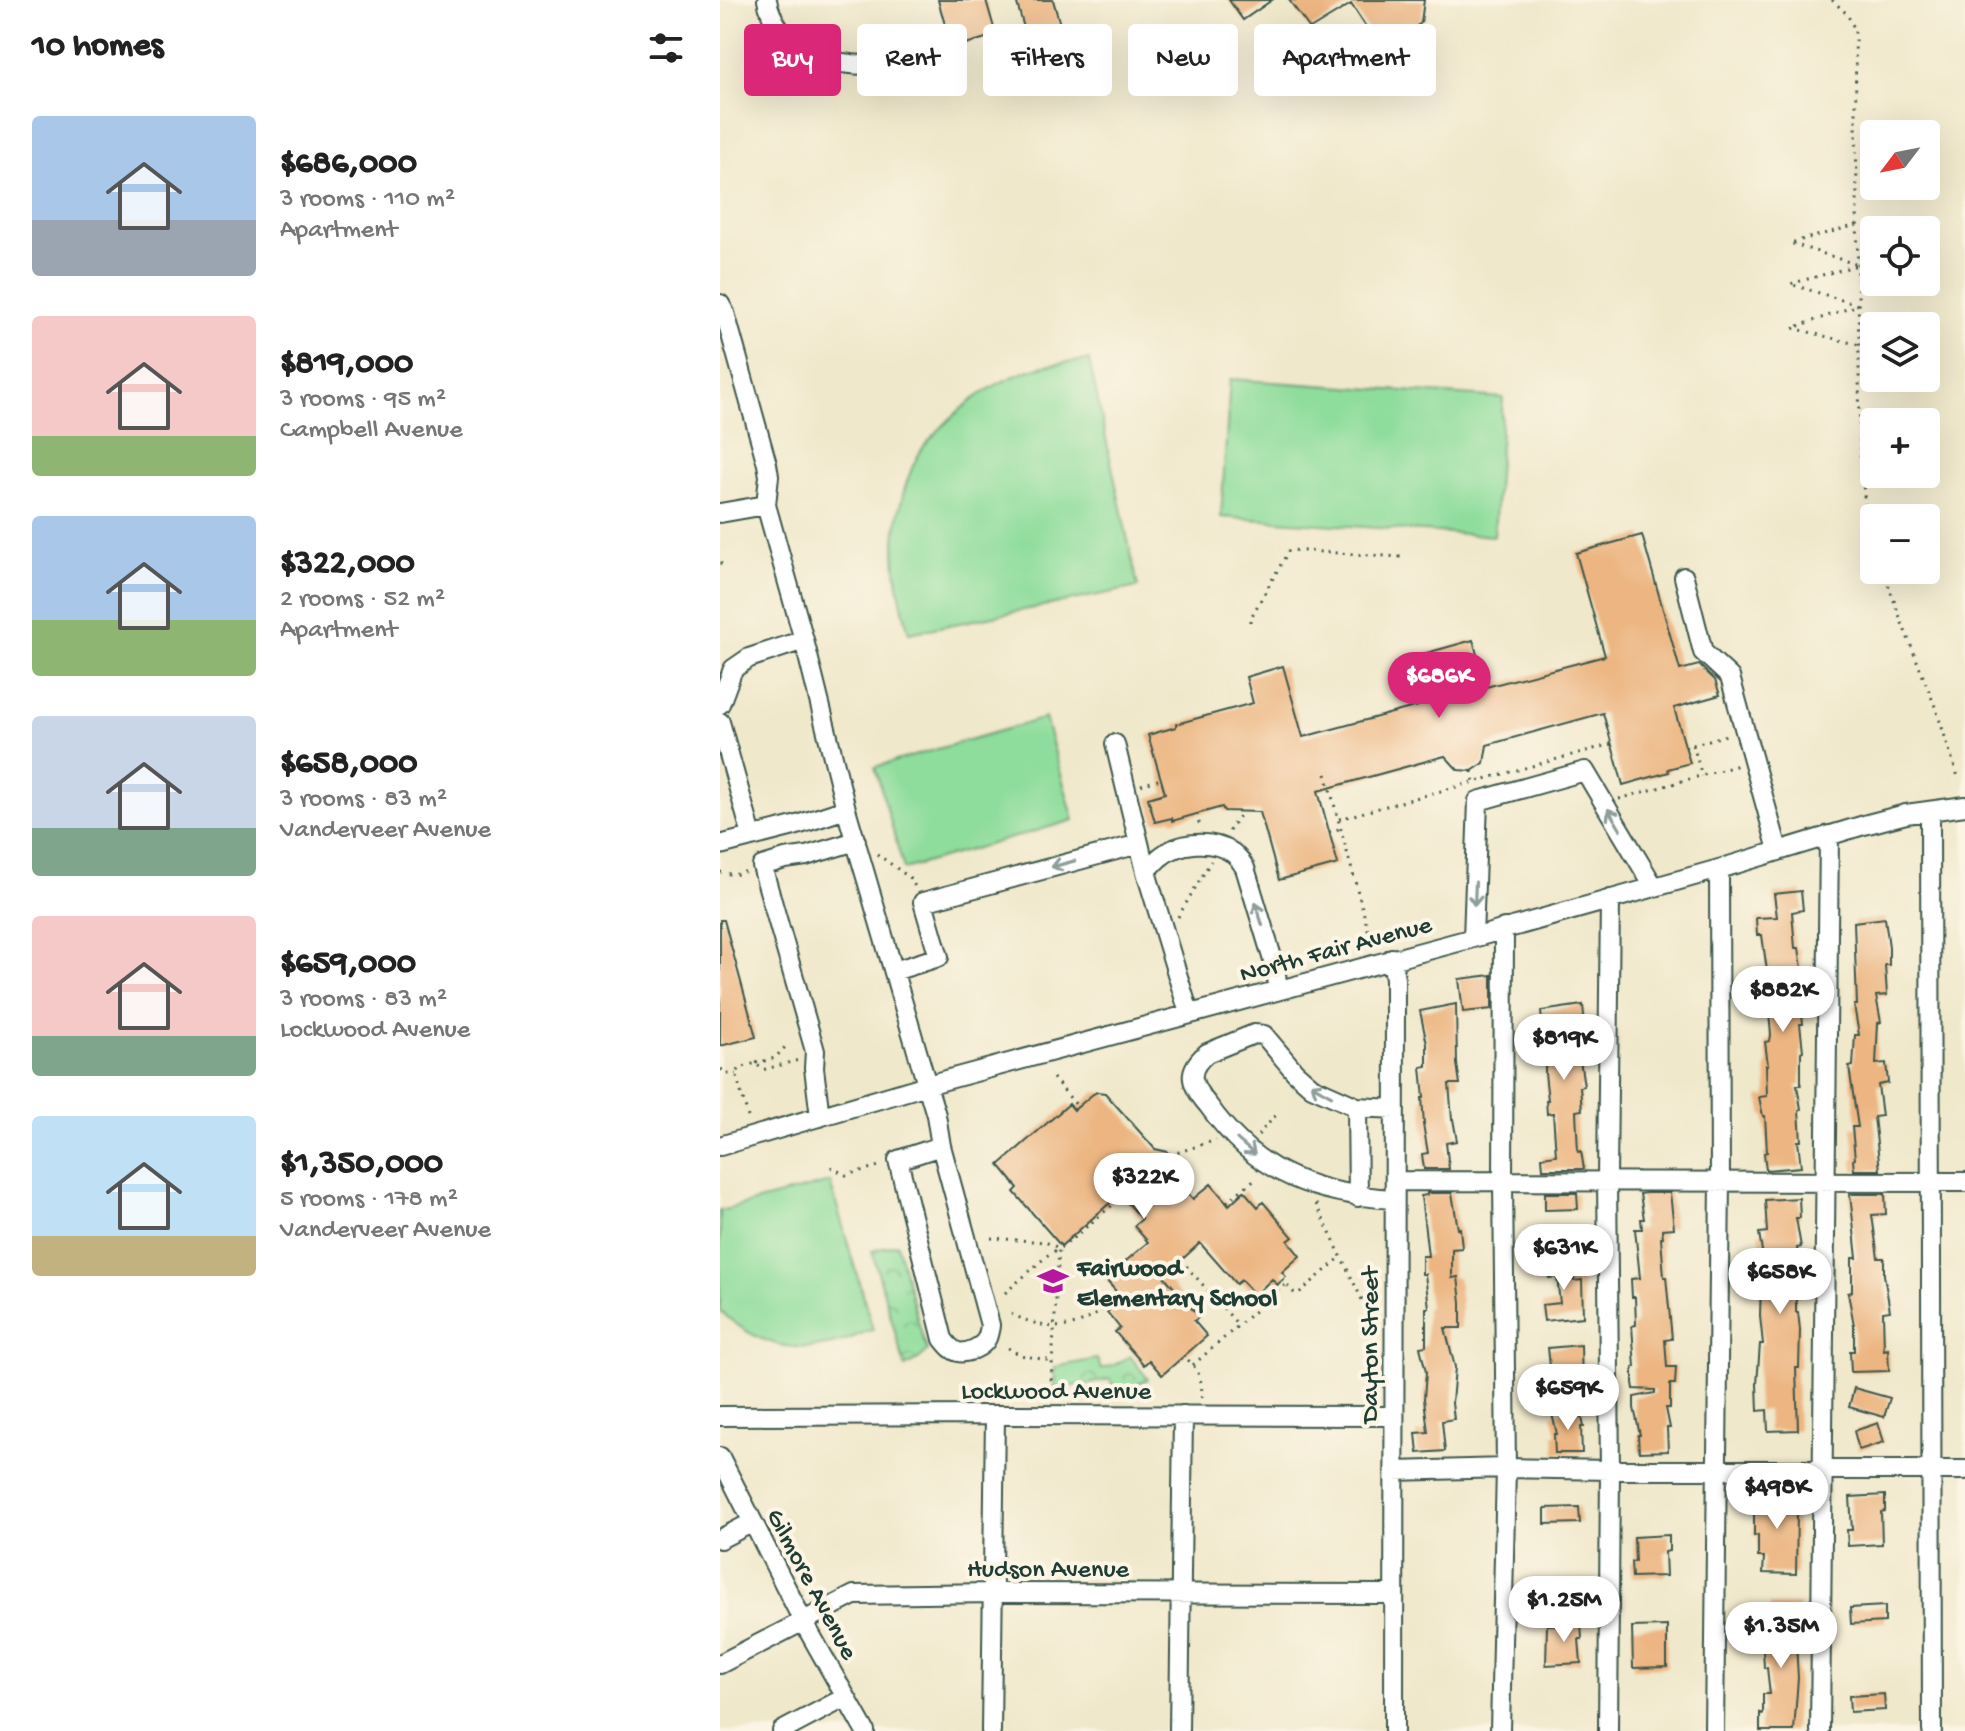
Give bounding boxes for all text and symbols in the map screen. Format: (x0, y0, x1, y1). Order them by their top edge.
chip: Buy (744, 24, 841, 96)
chip: Rent (857, 24, 967, 96)
chip: Filters (983, 24, 1112, 96)
chip: New (1128, 24, 1238, 96)
chip: Apartment (1254, 24, 1436, 96)
icon: filters (644, 26, 688, 70)
text: 10 homes (32, 28, 163, 68)
north arrow (1860, 120, 1940, 200)
map controls (1860, 120, 1940, 584)
text: $686,000 (280, 145, 417, 185)
icon: home (96, 148, 192, 244)
text: 3 rooms · 110 m² (280, 185, 455, 216)
text: Apartment (280, 216, 397, 247)
button: locate (1860, 216, 1940, 296)
button: layers (1860, 312, 1940, 392)
text: $819,000 (280, 345, 413, 385)
icon: home (96, 348, 192, 444)
text: 3 rooms · 95 m² (280, 385, 446, 416)
button: + (1860, 408, 1940, 488)
text: Campbell Avenue (280, 416, 463, 447)
button: − (1860, 504, 1940, 584)
text: $322,000 (280, 545, 415, 585)
icon: home (96, 548, 192, 644)
text: 2 rooms · 52 m² (280, 585, 445, 616)
text: Apartment (280, 616, 397, 647)
pin: $686K (1383, 652, 1495, 720)
text: $686K (1406, 662, 1472, 693)
text: $658,000 (280, 745, 418, 785)
icon: home (96, 748, 192, 844)
text: 3 rooms · 83 m² (280, 785, 447, 816)
one-way arrow (1606, 808, 1622, 831)
text: Vanderveer Avenue (280, 816, 491, 847)
one-way arrow (1051, 857, 1077, 872)
one-way arrow (1467, 880, 1482, 907)
one-way arrow (1251, 901, 1266, 927)
street label: North Fair Avenue (1237, 911, 1436, 992)
text: $659,000 (280, 945, 416, 985)
icon: home (96, 948, 192, 1044)
pin: $882K (1727, 966, 1839, 1034)
text: $882K (1749, 976, 1817, 1007)
text: 3 rooms · 83 m² (280, 985, 447, 1016)
pin: $819K (1508, 1014, 1620, 1082)
text: Lockwood Avenue (280, 1016, 470, 1047)
text: $819K (1532, 1024, 1596, 1055)
one-way arrow (1310, 1082, 1333, 1098)
one-way arrow (1236, 1138, 1256, 1156)
text: $1,350,000 (280, 1145, 443, 1185)
icon: home (96, 1148, 192, 1244)
pin: $322K (1088, 1153, 1200, 1221)
text: $322K (1112, 1163, 1177, 1194)
text: 5 rooms · 178 m² (280, 1185, 458, 1216)
text: Vanderveer Avenue (280, 1216, 491, 1247)
pin: $631K (1508, 1224, 1620, 1292)
text: $631K (1532, 1234, 1596, 1265)
pin: $658K (1724, 1248, 1836, 1316)
place label: Fairwood Elementary School (1076, 1255, 1278, 1316)
text: $658K (1746, 1258, 1814, 1289)
school or university icon: Fairwood Elementary School (1036, 1264, 1070, 1298)
street label: Dayton Street (1357, 1265, 1388, 1425)
pin: $659K (1512, 1364, 1624, 1432)
text: $659K (1535, 1374, 1601, 1405)
street label: Lockwood Avenue (961, 1378, 1152, 1409)
pin: $498K (1721, 1463, 1833, 1531)
text: $498K (1744, 1473, 1810, 1504)
street label: Gilmore Avenue (757, 1504, 863, 1666)
street label: Hudson Avenue (967, 1556, 1130, 1587)
pin: $1.25M (1499, 1576, 1629, 1644)
text: $1.25M (1527, 1586, 1601, 1617)
pin: $1.35M (1716, 1602, 1846, 1670)
text: $1.35M (1743, 1612, 1819, 1643)

